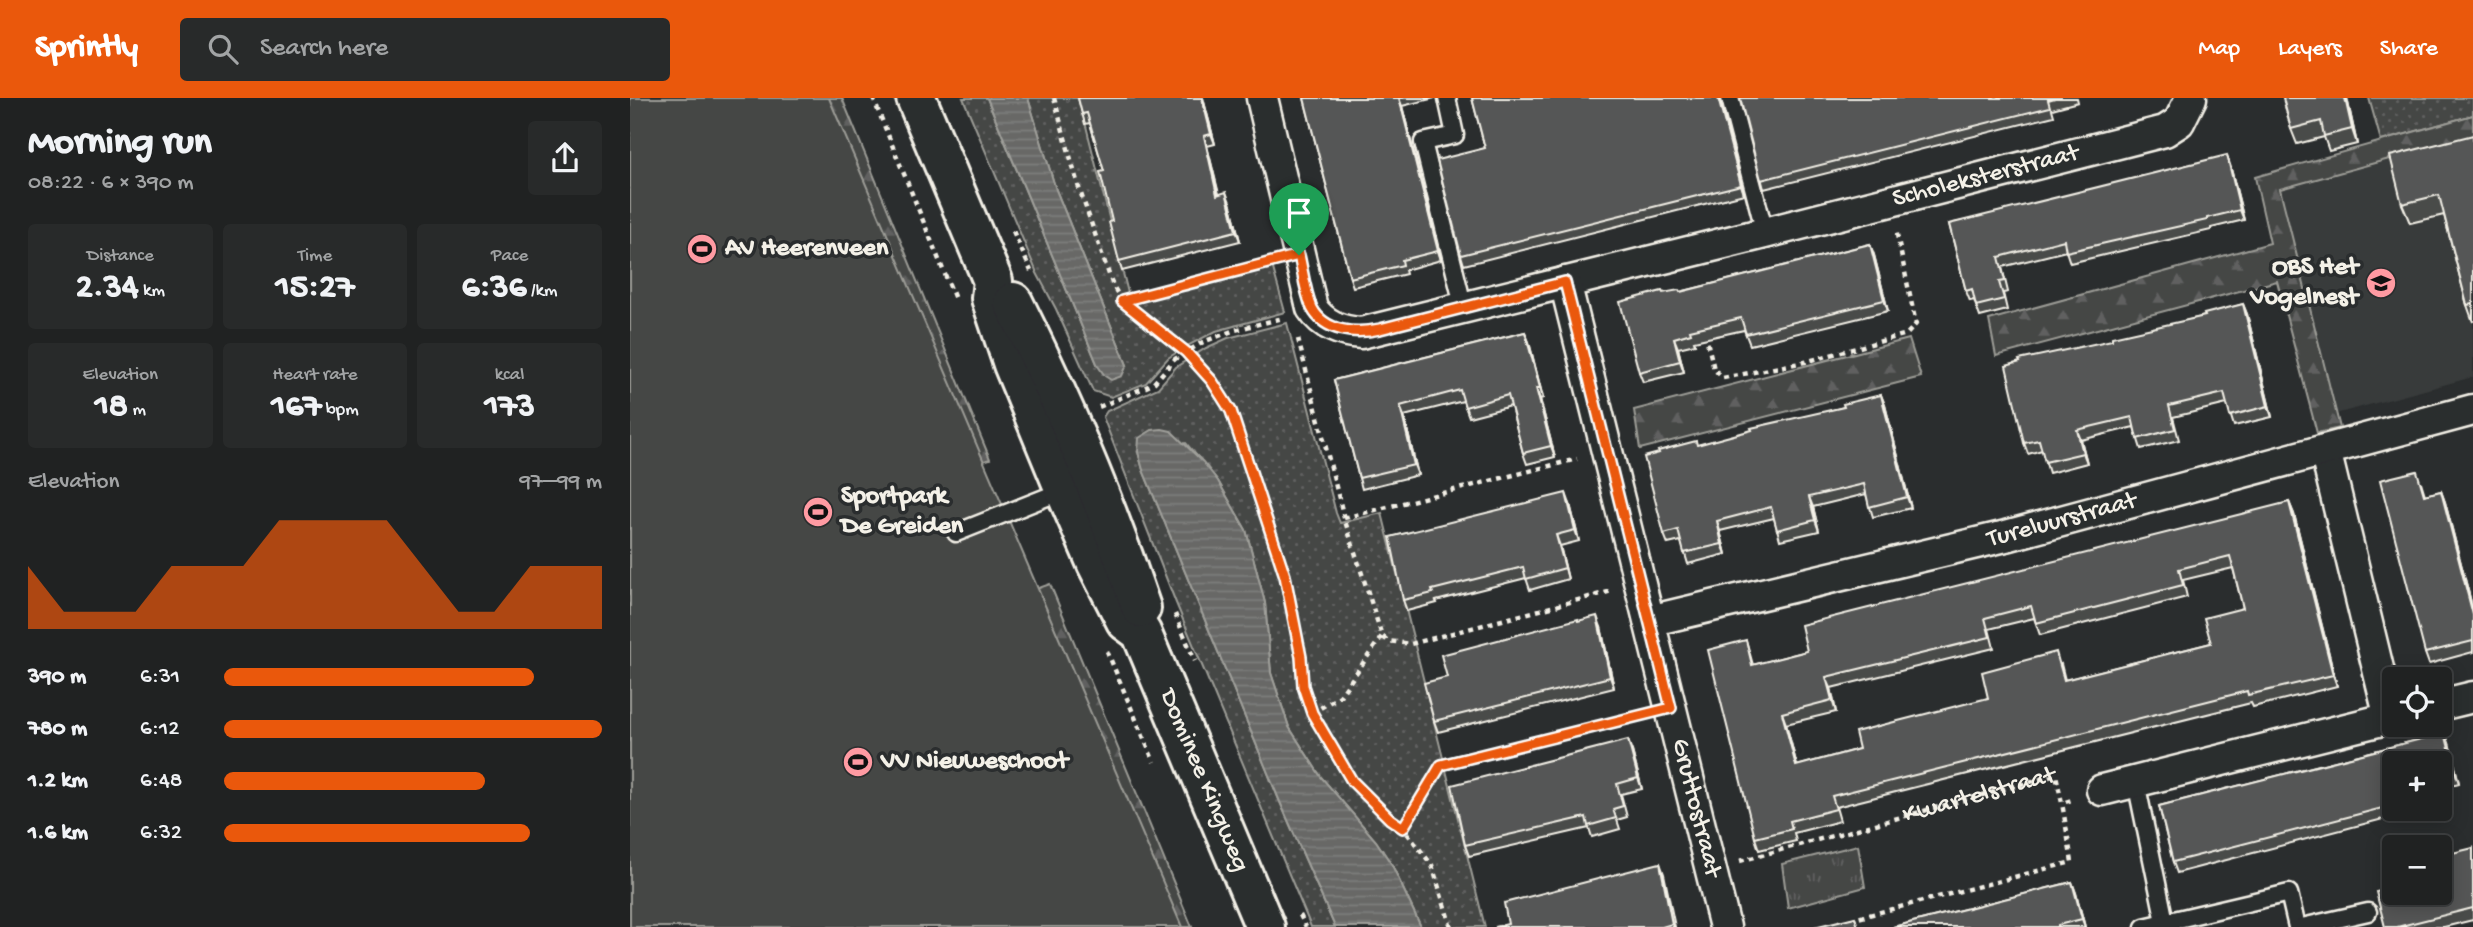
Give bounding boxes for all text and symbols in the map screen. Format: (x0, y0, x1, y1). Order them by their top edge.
search box (180, 18, 670, 81)
text: Sprintly (35, 30, 138, 68)
icon: search (204, 30, 242, 68)
text: Search here (260, 34, 388, 65)
text: Map (2198, 35, 2240, 64)
text: Layers (2278, 35, 2342, 64)
text: Share (2380, 35, 2438, 64)
button: share (528, 121, 602, 195)
text: Morning run (28, 122, 212, 166)
street label: Scholeksterstraat (1889, 138, 2084, 215)
text: 08:22 · 6 × 390 m (28, 170, 194, 197)
pin (1269, 183, 1329, 255)
icon: arrive (1280, 194, 1318, 232)
sports icon: AV Heerenveen (685, 232, 719, 266)
place label: AV Heerenveen (724, 234, 889, 265)
text: Distance (87, 245, 154, 268)
text: Time (298, 245, 332, 268)
text: Pace (491, 245, 528, 268)
place label: OBS Het Vogelnest (2249, 253, 2360, 314)
school or university icon: OBS Het Vogelnest (2364, 266, 2398, 300)
text: 2.34 (76, 268, 139, 309)
text: 15:27 (276, 268, 354, 309)
text: 6:36 (462, 268, 526, 309)
text: km (139, 280, 165, 303)
text: /km (526, 280, 558, 303)
text: Elevation (83, 364, 158, 387)
text: Heart rate (272, 364, 358, 387)
text: kcal (495, 364, 525, 387)
text: 18 (95, 387, 128, 428)
text: 167 (271, 387, 321, 428)
text: 173 (484, 387, 535, 428)
text: m (128, 399, 146, 422)
text: bpm (321, 399, 359, 422)
text: Elevation (28, 469, 119, 496)
text: 97–99 m (520, 469, 602, 496)
place label: Sportpark De Greiden (839, 482, 964, 543)
street label: Tureluurstraat (1982, 485, 2142, 556)
sports icon: Sportpark De Greiden (801, 495, 835, 529)
text: 390 m (28, 664, 86, 691)
text: 6:31 (140, 664, 180, 691)
map controls (2382, 667, 2452, 905)
button: locate (2382, 667, 2452, 737)
street label: Dominee Kingweg (1151, 683, 1256, 877)
text: 780 m (28, 716, 87, 743)
text: 6:12 (140, 716, 179, 743)
street label: Gruttostraat (1663, 736, 1728, 883)
sports icon: VV Nieuweschoot (841, 745, 875, 779)
place label: VV Nieuweschoot (880, 747, 1070, 778)
button: + (2382, 751, 2452, 821)
street label: Kwartelstraat (1900, 760, 2061, 831)
text: 1.2 km (28, 768, 88, 795)
text: 6:48 (140, 768, 182, 795)
text: 1.6 km (28, 820, 88, 847)
text: 6:32 (140, 820, 182, 847)
button: − (2382, 835, 2452, 905)

